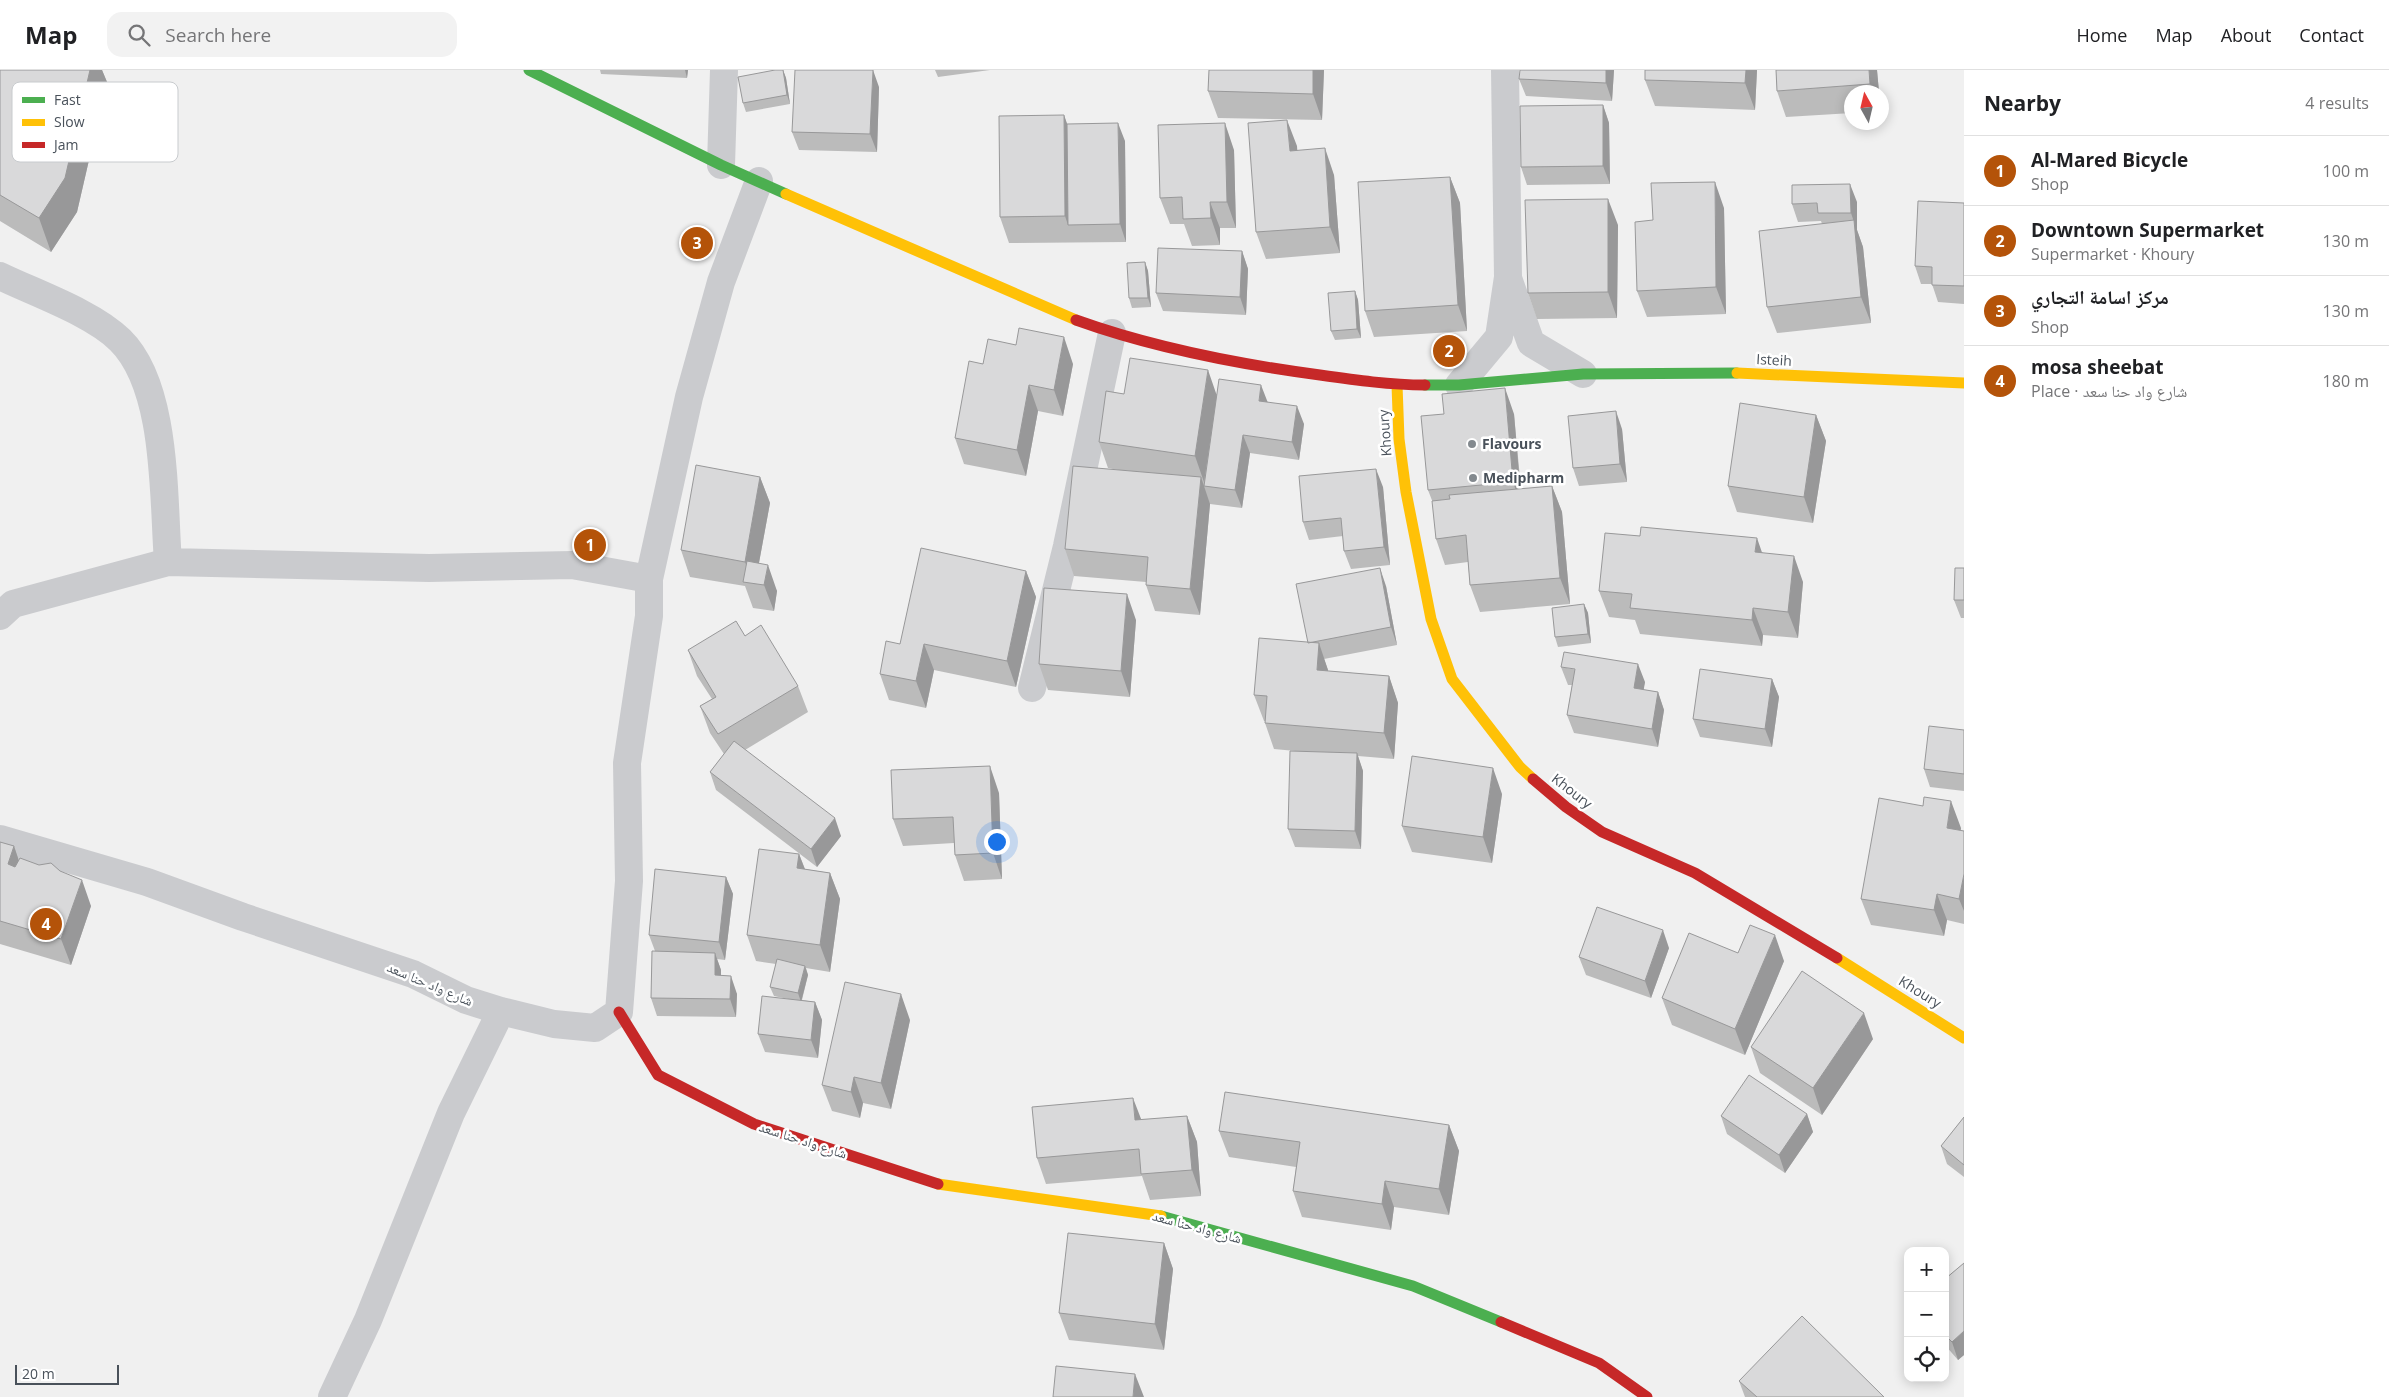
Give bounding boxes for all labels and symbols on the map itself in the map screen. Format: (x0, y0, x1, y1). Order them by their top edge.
legend (12, 82, 178, 162)
north arrow (1844, 85, 1889, 130)
text: Fast (54, 90, 81, 109)
text: Slow (54, 112, 85, 131)
text: Jam (52, 135, 79, 154)
pin: 3 (681, 224, 713, 262)
pin: 2 (1433, 332, 1465, 370)
street label: Isteih (1756, 349, 1792, 370)
street label: Khoury (1373, 408, 1396, 457)
place label: Flavours (1482, 434, 1542, 453)
marker: Flavours (1466, 438, 1478, 450)
place label: Medipharm (1483, 468, 1564, 487)
marker: Medipharm (1467, 472, 1479, 484)
pin: 1 (574, 526, 606, 564)
street label: Khoury (1548, 769, 1597, 813)
your location (984, 829, 1010, 855)
pin: 4 (30, 905, 62, 943)
street label: شارع واد حنا سعد (384, 957, 476, 1011)
street label: Khoury (1895, 971, 1946, 1013)
street label: شارع واد حنا سعد (756, 1116, 850, 1164)
street label: شارع واد حنا سعد (1150, 1206, 1244, 1248)
scale bar (15, 1362, 119, 1385)

